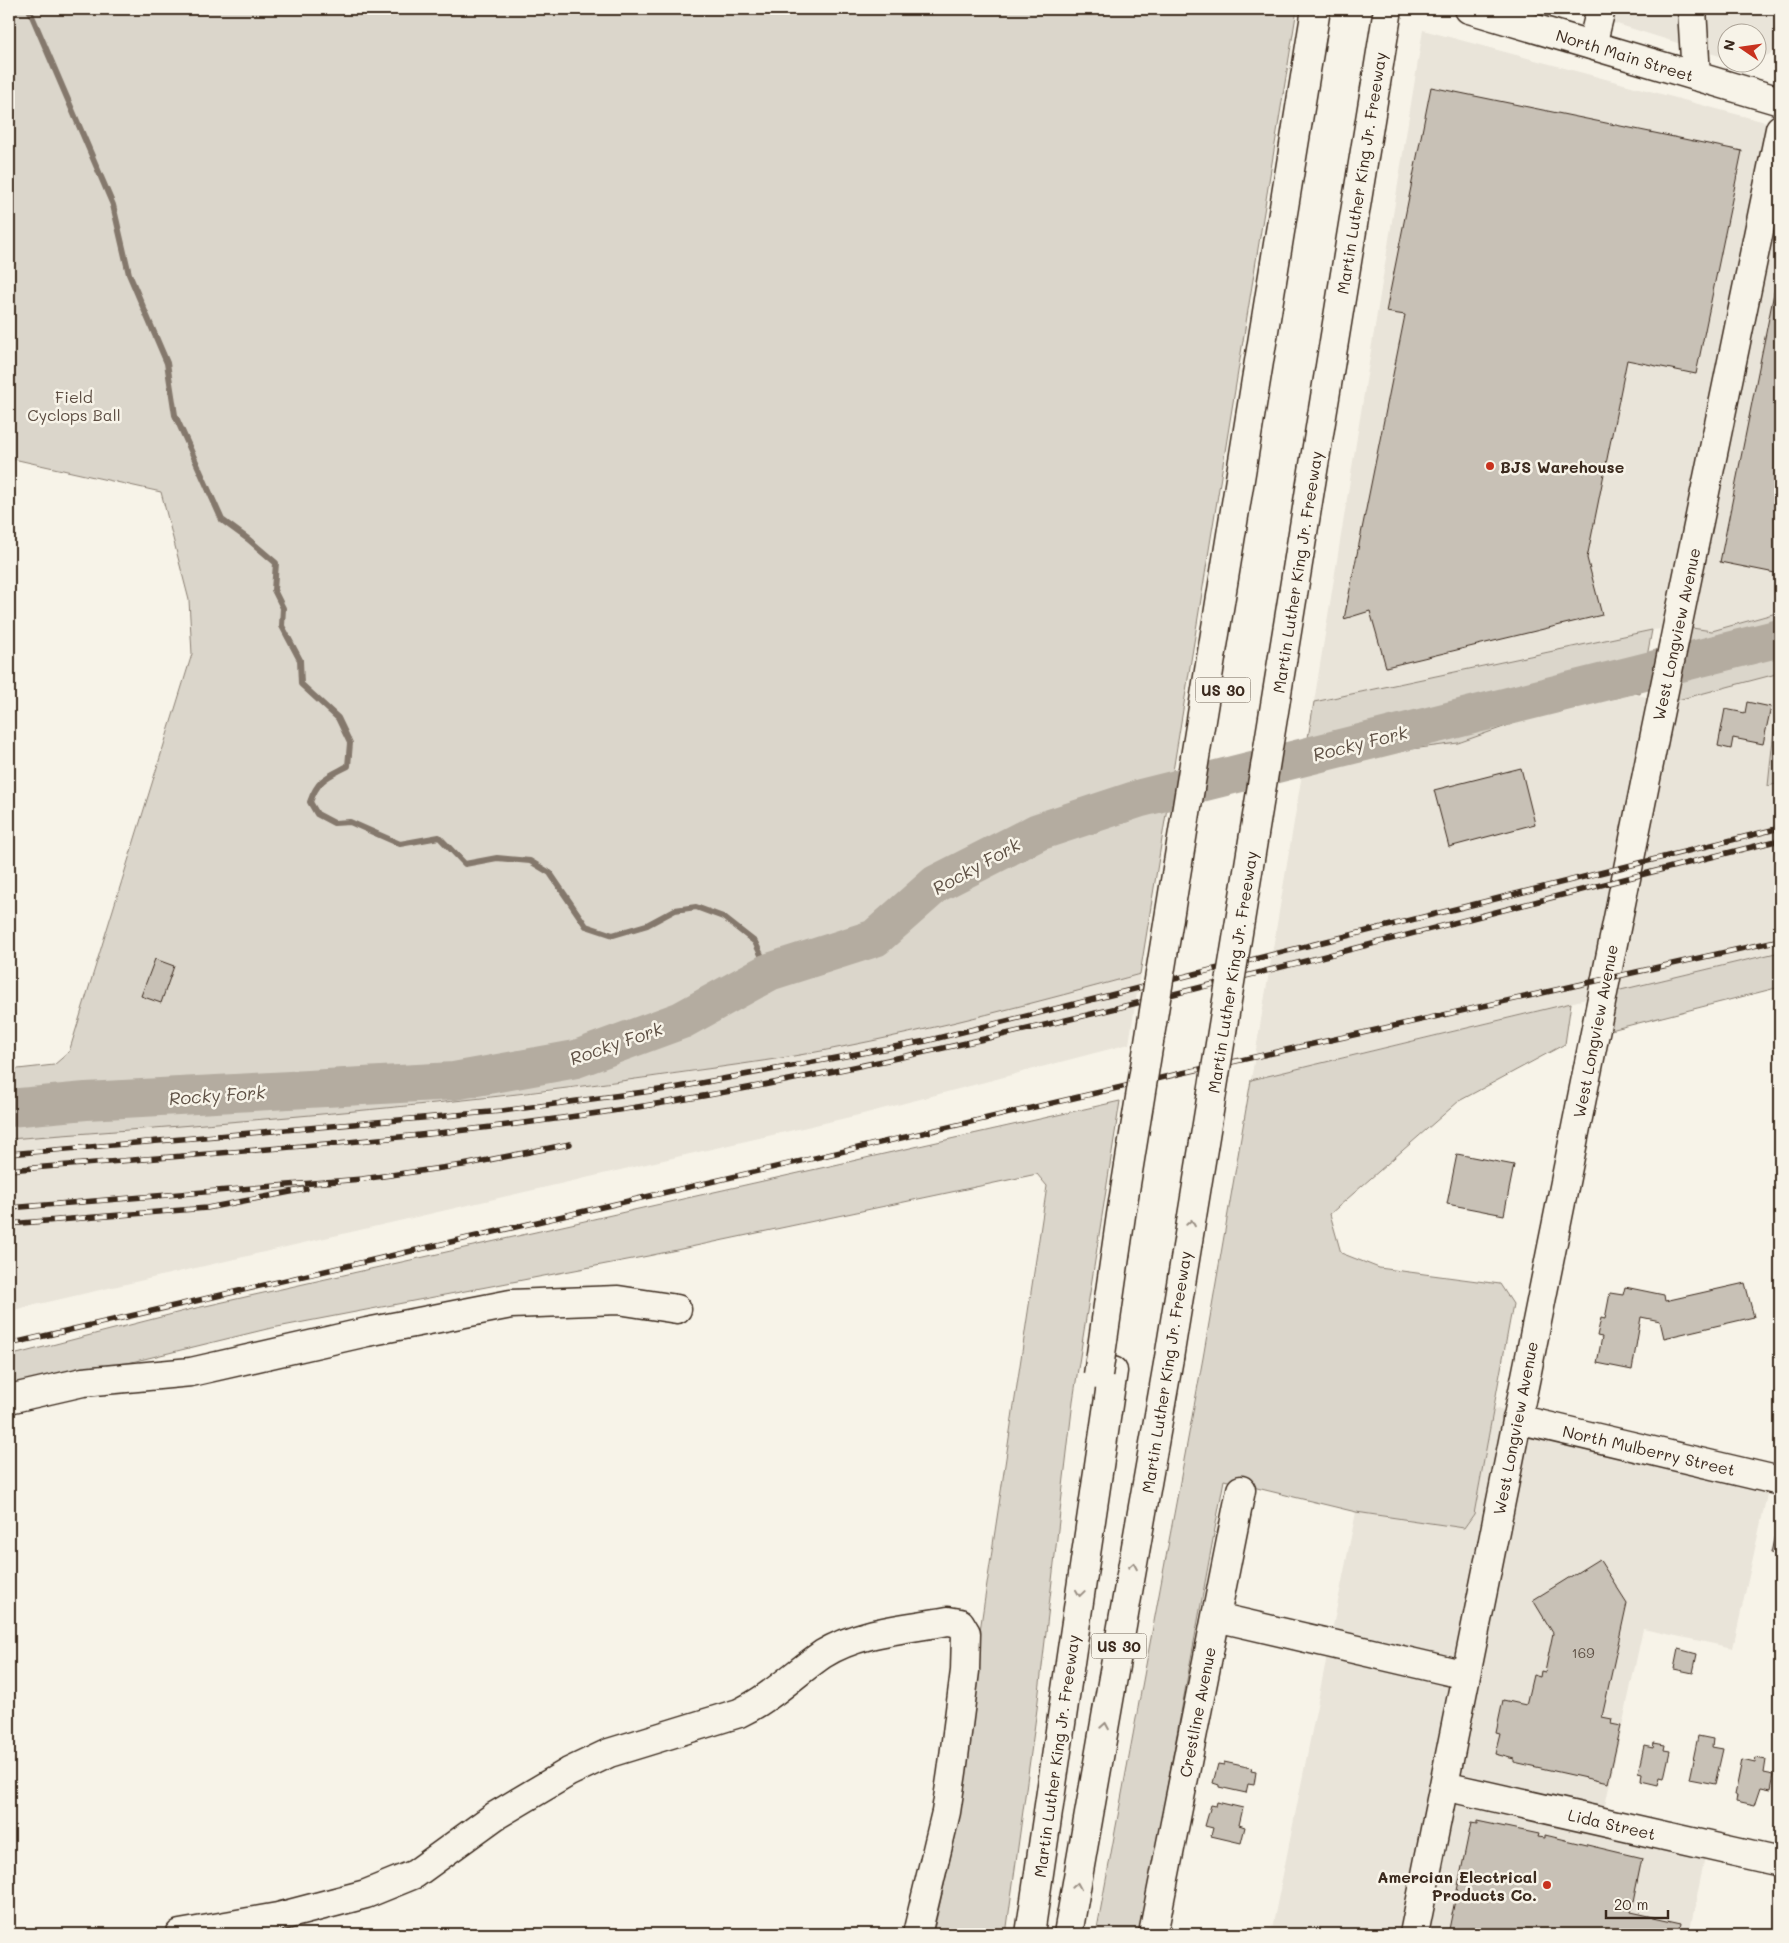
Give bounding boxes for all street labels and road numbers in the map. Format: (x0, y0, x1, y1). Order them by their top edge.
street label: North Main Street (1554, 24, 1696, 86)
street label: Martin Luther King Jr. Freeway (1331, 50, 1391, 296)
street label: Martin Luther King Jr. Freeway (1267, 449, 1327, 695)
street label: West Longview Avenue (1647, 546, 1705, 722)
road number: US 30 (1196, 678, 1250, 702)
street label: Martin Luther King Jr. Freeway (1202, 849, 1262, 1095)
street label: West Longview Avenue (1568, 943, 1622, 1119)
street label: Martin Luther King Jr. Freeway (1136, 1249, 1196, 1495)
street label: West Longview Avenue (1488, 1340, 1542, 1516)
street label: North Mulberry Street (1561, 1420, 1737, 1480)
street label: Martin Luther King Jr. Freeway (1029, 1633, 1083, 1879)
road number: US 30 (1092, 1634, 1146, 1658)
street label: Crestline Avenue (1174, 1645, 1220, 1779)
street label: Lida Street (1566, 1804, 1658, 1844)

